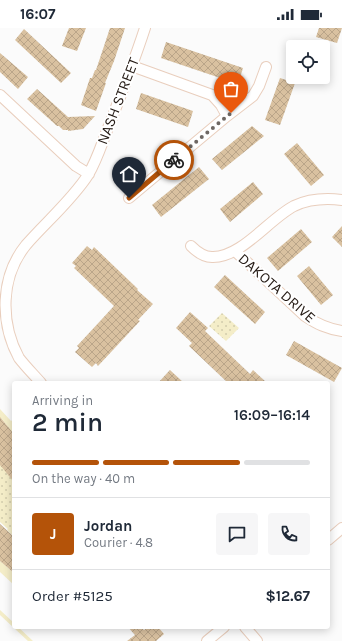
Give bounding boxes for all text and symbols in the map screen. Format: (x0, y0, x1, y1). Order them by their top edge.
text: 16:07 (20, 5, 55, 23)
map controls (286, 40, 330, 84)
button: locate (286, 40, 330, 84)
street label: NASH STREET (93, 55, 143, 147)
pin (214, 72, 248, 113)
icon: bag (220, 78, 242, 100)
courier (154, 140, 194, 180)
icon: bike (163, 149, 185, 171)
pin (112, 157, 146, 198)
icon: home (118, 163, 140, 185)
street label: DAKOTA DRIVE (235, 250, 319, 326)
text: Arriving in (32, 393, 93, 408)
text: 16:09–16:14 (234, 406, 310, 424)
text: 2 min (32, 407, 103, 438)
text: On the way · 40 m (32, 471, 135, 486)
button: chat (216, 513, 258, 555)
button: phone (268, 513, 310, 555)
text: Jordan (84, 517, 132, 535)
text: J (50, 525, 56, 543)
text: Courier · 4.8 (84, 535, 153, 550)
text: Order #5125 (32, 587, 113, 605)
text: $12.67 (265, 587, 310, 605)

